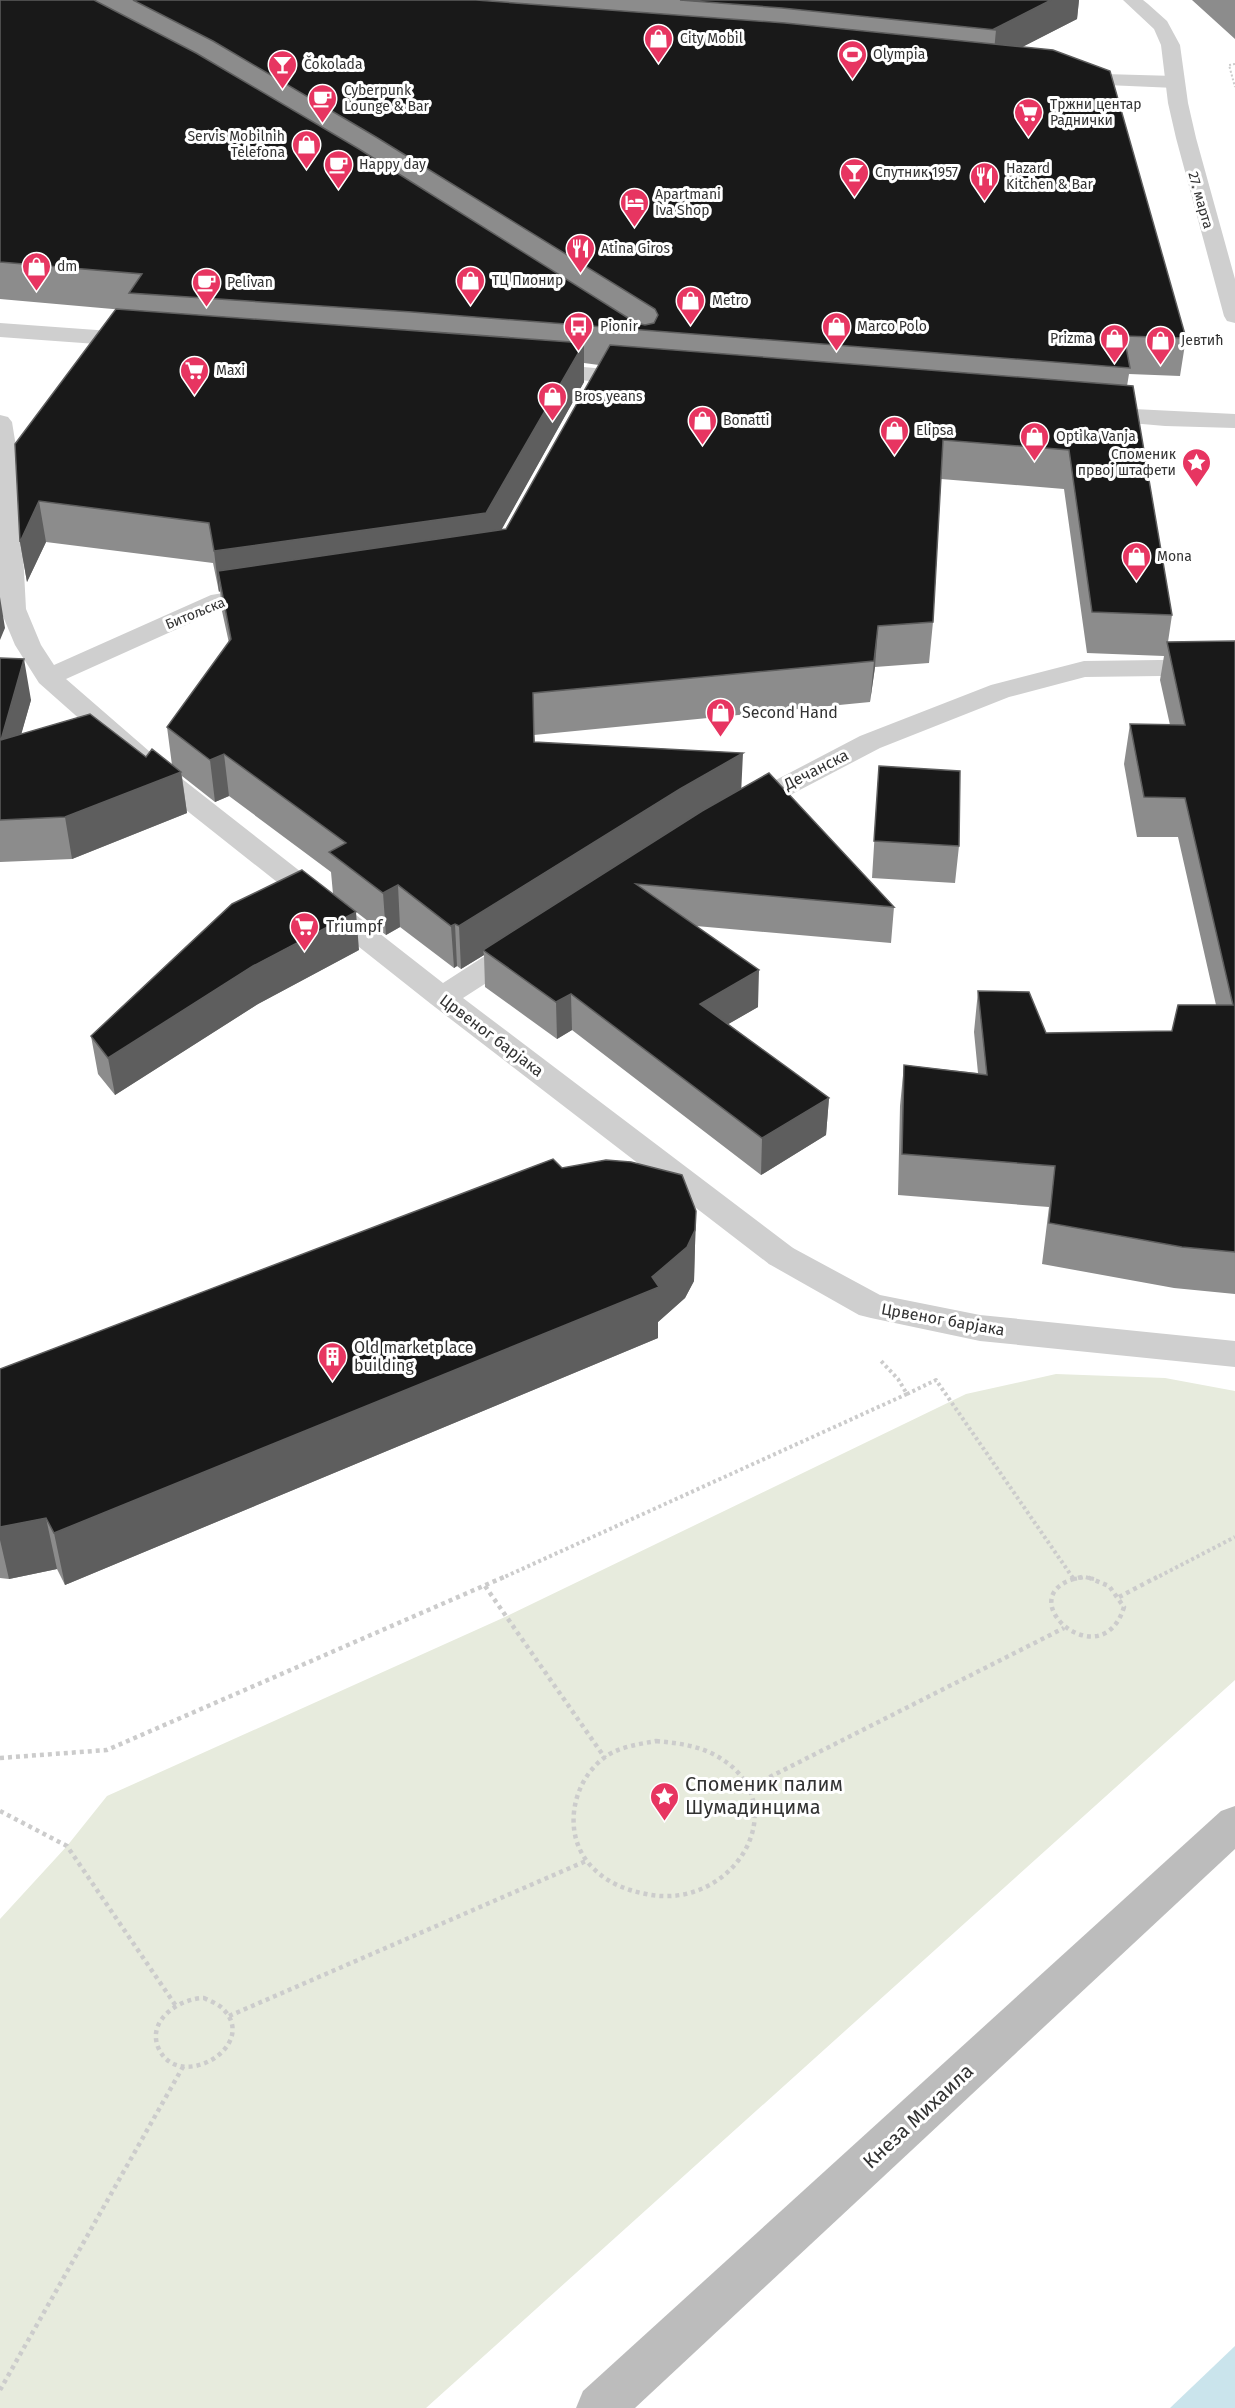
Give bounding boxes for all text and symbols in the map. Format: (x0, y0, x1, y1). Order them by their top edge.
shop icon: City Mobil (643, 22, 675, 64)
place label: City Mobil (680, 30, 743, 47)
sports icon: Olympia (836, 38, 868, 80)
place label: Olympia (873, 46, 925, 63)
bar icon: Čokolada (267, 48, 299, 90)
place label: Čokolada (304, 55, 363, 73)
cafe icon: Cyberpunk Lounge & Bar (307, 82, 339, 124)
place label: Cyberpunk Lounge & Bar (344, 82, 430, 115)
supermarket icon: Тржни центар Раднички (1013, 96, 1045, 138)
place label: Тржни центар Раднички (1050, 96, 1142, 129)
place label: Servis Mobilnih Telefona (187, 128, 285, 161)
shop icon: Servis Mobilnih Telefona (290, 128, 322, 170)
cafe icon: Happy day (322, 148, 354, 190)
place label: Happy day (359, 156, 426, 173)
bar icon: Спутник 1957 (838, 156, 870, 198)
restaurant icon: Hazard Kitchen & Bar (969, 160, 1001, 202)
place label: Hazard Kitchen & Bar (1006, 160, 1094, 193)
place label: Спутник 1957 (875, 164, 958, 181)
street label: 27. марта (1184, 170, 1217, 231)
hotel icon: Apartmani Iva Shop (618, 186, 650, 228)
place label: Apartmani Iva Shop (655, 186, 721, 219)
restaurant icon: Atina Giros (564, 232, 596, 274)
place label: Atina Giros (601, 240, 670, 257)
shop icon: dm (20, 250, 52, 292)
place label: dm (57, 258, 77, 275)
shop icon: ТЦ Пионир (455, 264, 487, 306)
cafe icon: Pelivan (190, 266, 222, 308)
place label: ТЦ Пионир (492, 272, 563, 289)
place label: Pelivan (227, 274, 273, 291)
shop icon: Metro (675, 284, 707, 326)
place label: Metro (712, 292, 749, 309)
bus stop icon: Pionir (563, 310, 595, 352)
shop icon: Marco Polo (820, 310, 852, 352)
place label: Pionir (600, 318, 638, 335)
place label: Marco Polo (857, 318, 927, 335)
shop icon: Prizma (1098, 322, 1130, 364)
shop icon: Јевтић (1144, 324, 1176, 366)
place label: Prizma (1050, 330, 1093, 347)
place label: Јевтић (1181, 332, 1224, 349)
supermarket icon: Maxi (179, 354, 211, 396)
place label: Maxi (216, 362, 245, 379)
shop icon: Bros yeans (537, 380, 569, 422)
place label: Bros yeans (574, 388, 643, 405)
shop icon: Bonatti (686, 404, 718, 446)
place label: Bonatti (723, 412, 770, 429)
shop icon: Elipsa (879, 414, 911, 456)
shop icon: Optika Vanja (1019, 420, 1051, 462)
place label: Elipsa (916, 422, 954, 439)
place label: Optika Vanja (1056, 428, 1136, 445)
place label: Споменик првој штафети (1078, 446, 1177, 479)
place icon: Споменик првој штафети (1181, 446, 1213, 488)
shop icon: Mona (1120, 540, 1152, 582)
place label: Mona (1157, 548, 1192, 565)
street label: Битољска (163, 594, 228, 633)
shop icon: Second Hand (705, 696, 737, 738)
place label: Second Hand (742, 703, 838, 722)
street label: Дечанска (780, 745, 852, 794)
supermarket icon: Triumpf (289, 910, 321, 952)
place label: Triumpf (326, 917, 384, 936)
street label: Црвеног барјака (436, 990, 547, 1081)
street label: Црвеног барјака (880, 1299, 1006, 1340)
place label: Old marketplace building (354, 1338, 474, 1375)
building icon: Old marketplace building (317, 1340, 349, 1382)
place label: Споменик палим Шумадинцима (685, 1772, 843, 1819)
place icon: Споменик палим Шумадинцима (648, 1780, 680, 1822)
street label: Кнеза Михаила (858, 2059, 978, 2173)

